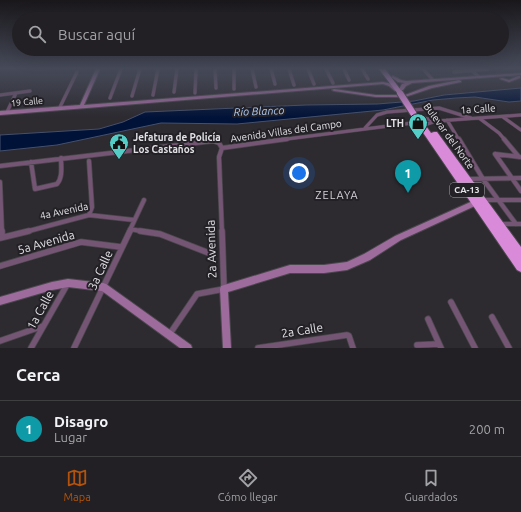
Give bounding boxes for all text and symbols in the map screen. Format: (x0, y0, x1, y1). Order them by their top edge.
search box (12, 12, 509, 56)
icon: search (26, 23, 48, 45)
text: Buscar aquí (58, 26, 135, 43)
street label: 19 Calle (11, 96, 43, 108)
street label: Bulevar del Norte (421, 101, 477, 171)
street label: 1a Calle (460, 102, 496, 116)
water label: Río Blanco (233, 104, 285, 118)
shop icon: LTH (407, 112, 429, 140)
street label: Avenida Villas del Campo (230, 118, 342, 144)
place label: LTH (386, 118, 404, 129)
place label: Jefatura de Policía Los Castaños (133, 131, 221, 155)
public building icon: Jefatura de Policía Los Castaños (108, 132, 130, 160)
pin: 1 (395, 160, 421, 193)
your location (289, 163, 309, 183)
road number: CA-13 (450, 183, 484, 197)
district label: ZELAYA (315, 189, 359, 201)
street label: 4a Avenida (39, 201, 89, 221)
street label: 2a Avenida (203, 219, 219, 279)
street label: 5a Avenida (16, 228, 76, 256)
street label: 3a Calle (85, 248, 115, 292)
street label: 1a Calle (24, 288, 56, 332)
street label: 2a Calle (280, 320, 324, 340)
text: Cerca (16, 365, 61, 384)
text: Disagro (54, 413, 108, 430)
text: 1 (25, 422, 33, 436)
text: 200 m (469, 422, 505, 436)
text: Lugar (54, 430, 87, 444)
tab: Mapa (63, 467, 91, 503)
tab: Cómo llegar (218, 467, 277, 503)
tab: Guardados (404, 467, 458, 503)

